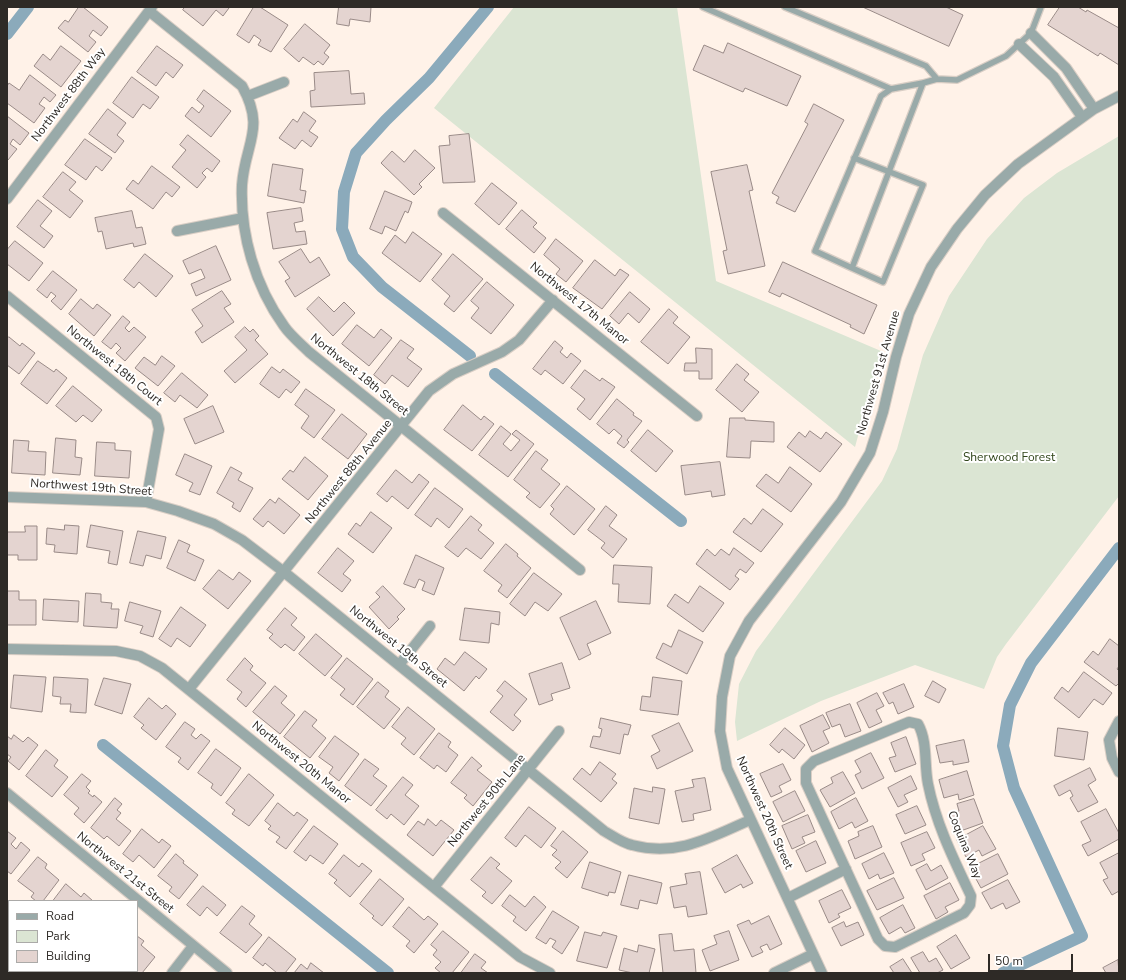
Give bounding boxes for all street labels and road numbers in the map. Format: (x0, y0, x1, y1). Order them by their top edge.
street label: Northwest 88th Way (29, 45, 109, 145)
street label: Northwest 17th Manor (527, 260, 631, 348)
street label: Northwest 91st Avenue (854, 309, 904, 437)
street label: Northwest 18th Court (63, 323, 165, 409)
street label: Northwest 18th Street (307, 331, 411, 419)
street label: Northwest 88th Avenue (303, 417, 395, 527)
street label: Northwest 19th Street (30, 477, 152, 499)
street label: Northwest 19th Street (346, 603, 450, 691)
street label: Northwest 20th Manor (249, 719, 353, 807)
street label: Northwest 90th Lane (445, 752, 529, 850)
street label: Northwest 20th Street (733, 754, 795, 872)
street label: Coquina Way (944, 809, 984, 881)
street label: Northwest 21st Street (74, 829, 176, 917)

